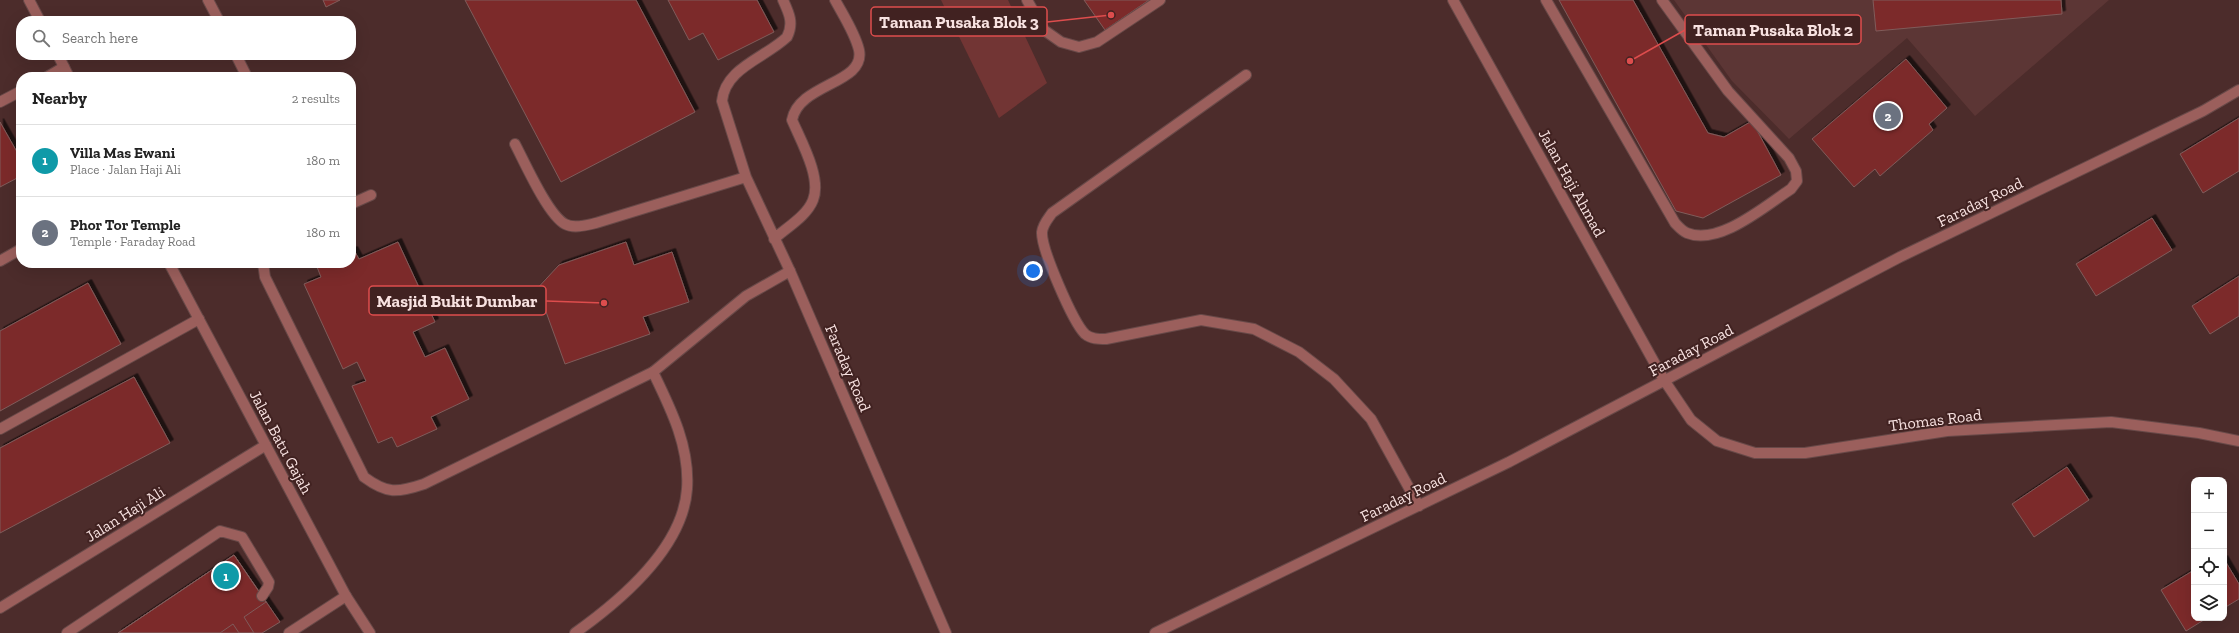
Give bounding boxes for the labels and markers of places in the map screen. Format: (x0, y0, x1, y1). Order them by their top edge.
callout: Taman Pusaka Blok 3 (871, 7, 1047, 36)
callout: Taman Pusaka Blok 2 (1685, 15, 1861, 44)
pin: 2 (1875, 101, 1901, 131)
callout: Masjid Bukit Dumbar (369, 286, 546, 315)
pin: 1 (213, 561, 239, 591)

